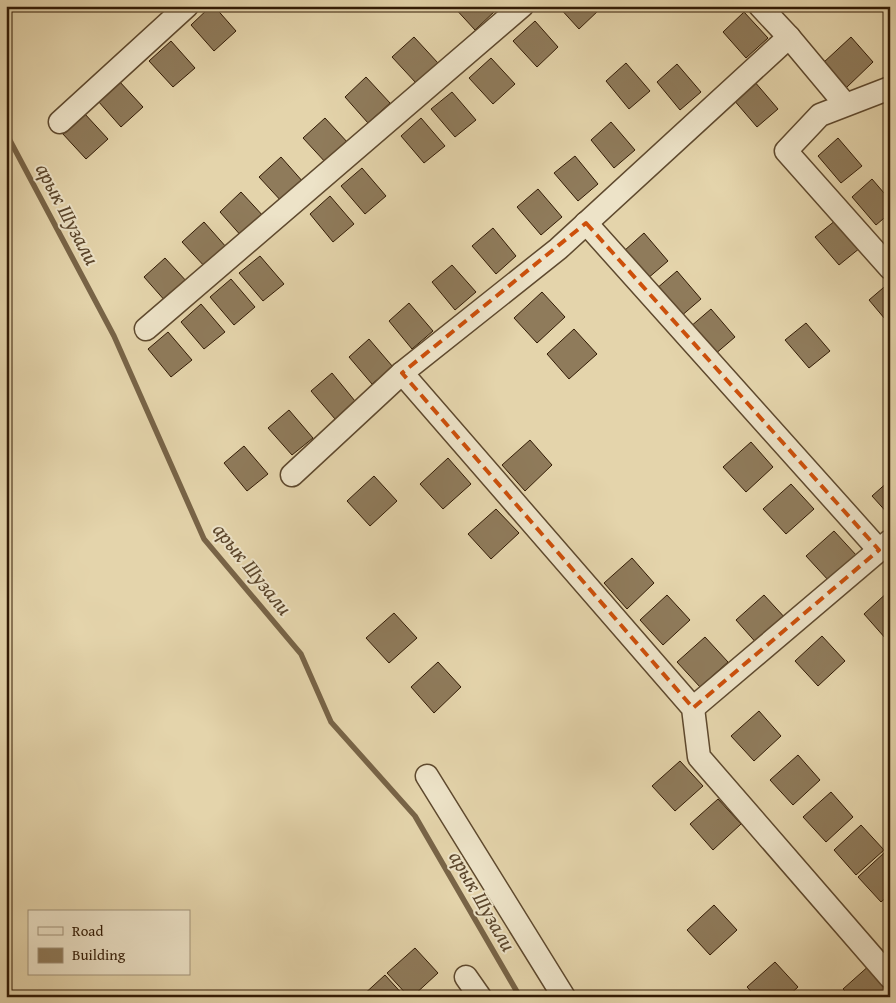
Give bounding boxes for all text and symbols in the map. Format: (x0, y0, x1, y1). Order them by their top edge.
water label: арык Шузали (28, 157, 108, 271)
water label: арык Шузали (206, 516, 300, 622)
water label: арык Шузали (442, 845, 525, 957)
legend (28, 910, 190, 976)
text: Road (72, 920, 103, 941)
text: Building (72, 944, 126, 965)

